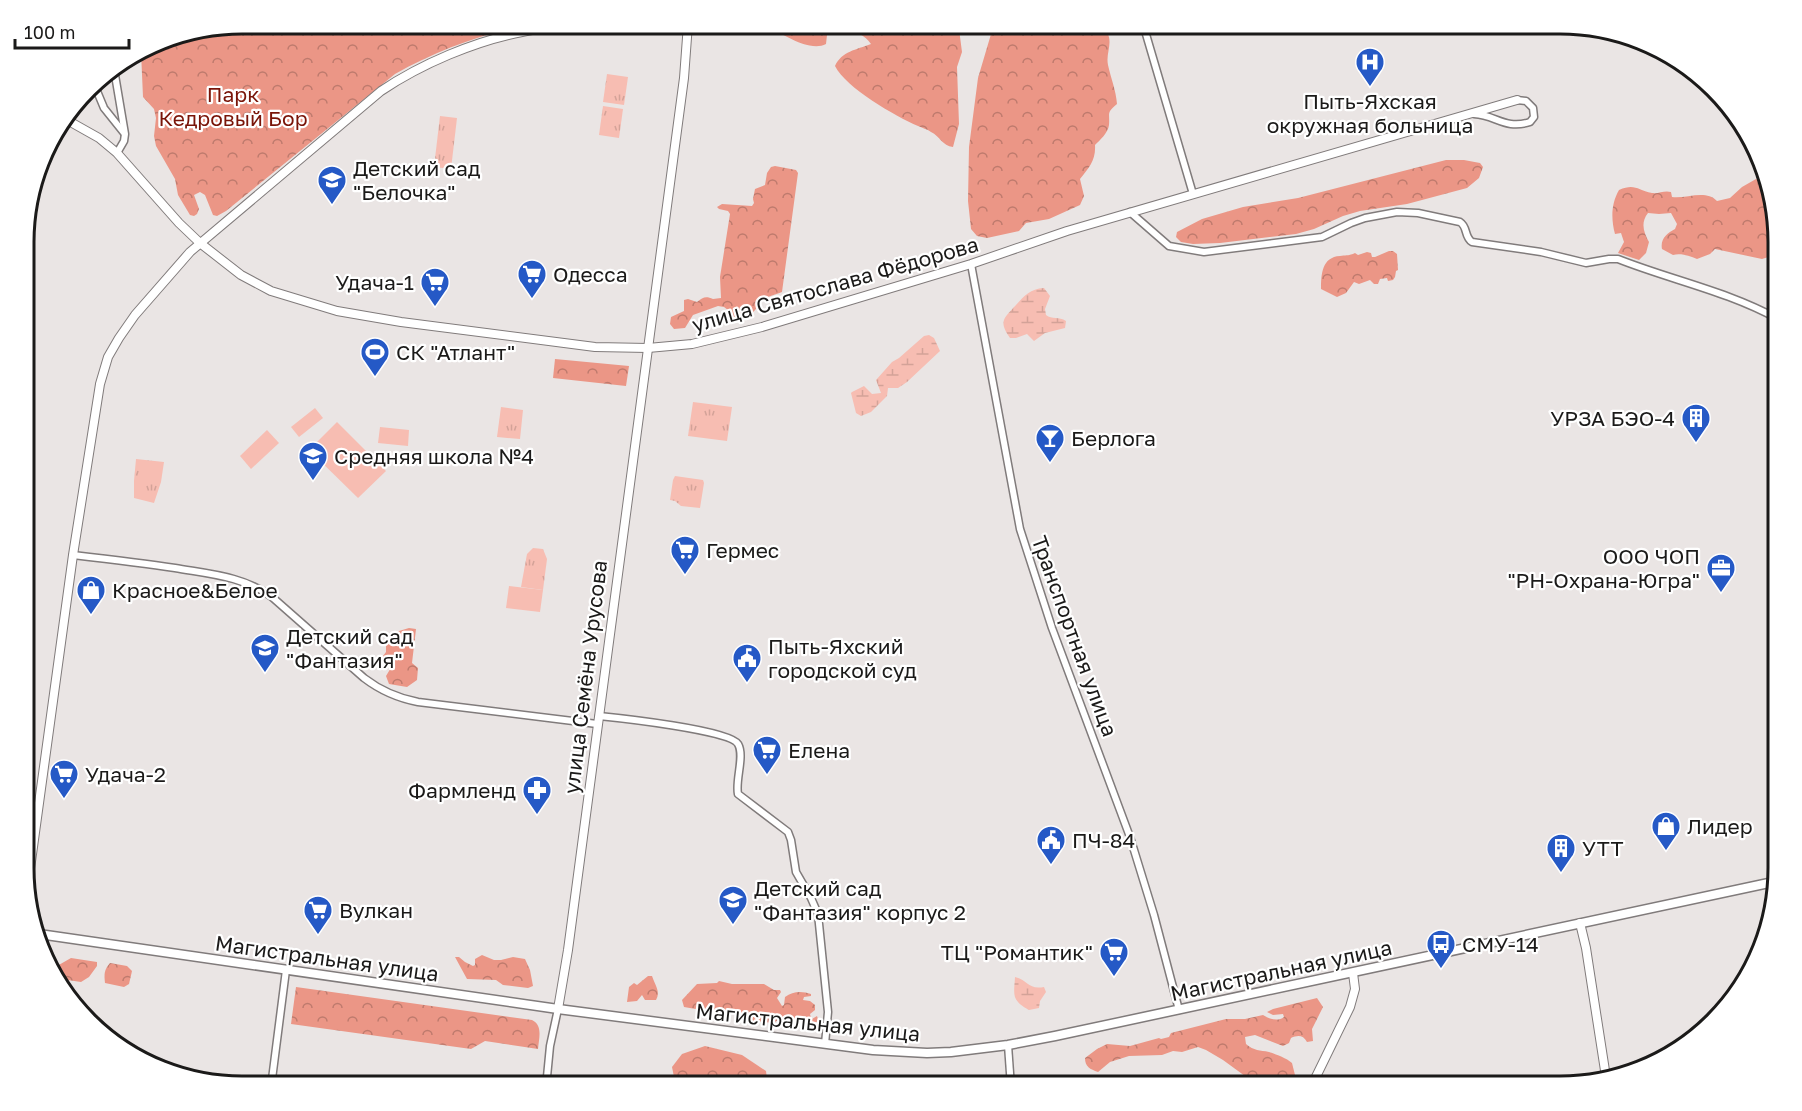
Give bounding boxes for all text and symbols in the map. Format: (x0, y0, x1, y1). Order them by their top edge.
scale bar (15, 12, 129, 50)
text: 100 m (24, 21, 75, 43)
hospital icon: Пыть-Яхская окружная больница (1354, 46, 1386, 88)
park label: Парк Кедровый Бор (158, 81, 308, 131)
place label: Пыть-Яхская окружная больница (1267, 88, 1473, 138)
place label: Детский сад "Белочка" (353, 155, 481, 205)
school or university icon: Детский сад "Белочка" (316, 164, 348, 206)
street label: улица Святослава Фёдорова (689, 231, 981, 337)
supermarket icon: Одесса (516, 258, 548, 300)
place label: Одесса (553, 261, 628, 287)
supermarket icon: Удача-1 (419, 266, 451, 308)
place label: Удача-1 (335, 269, 414, 295)
sports icon: СК "Атлант" (359, 336, 391, 378)
place label: СК "Атлант" (396, 339, 515, 365)
building icon: УРЗА БЭО-4 (1680, 402, 1712, 444)
place label: УРЗА БЭО-4 (1550, 405, 1675, 431)
bar icon: Берлога (1034, 422, 1066, 464)
place label: Берлога (1071, 425, 1156, 451)
school or university icon: Средняя школа №4 (297, 440, 329, 482)
place label: Средняя школа №4 (334, 443, 534, 469)
street label: Транспортная улица (1027, 532, 1123, 740)
supermarket icon: Гермес (669, 534, 701, 576)
place label: Гермес (706, 537, 779, 563)
place label: ООО ЧОП "РН-Охрана-Югра" (1507, 543, 1700, 593)
office icon: ООО ЧОП "РН-Охрана-Югра" (1705, 552, 1737, 594)
street label: улица Семёна Урусова (558, 559, 612, 795)
shop icon: Красное&Белое (75, 574, 107, 616)
place label: Красное&Белое (112, 577, 278, 603)
place label: Детский сад "Фантазия" (286, 623, 414, 673)
school or university icon: Детский сад "Фантазия" (249, 632, 281, 674)
place label: Пыть-Яхский городской суд (768, 633, 917, 683)
public building icon: Пыть-Яхский городской суд (731, 642, 763, 684)
supermarket icon: Елена (751, 734, 783, 776)
place label: Елена (788, 737, 850, 763)
supermarket icon: Удача-2 (48, 758, 80, 800)
place label: Удача-2 (85, 761, 166, 787)
pharmacy icon: Фармленд (521, 774, 553, 816)
place label: Фармленд (408, 777, 516, 803)
shop icon: Лидер (1650, 810, 1682, 852)
place label: Лидер (1687, 813, 1753, 839)
public building icon: ПЧ-84 (1035, 824, 1067, 866)
place label: ПЧ-84 (1072, 827, 1135, 853)
building icon: УТТ (1545, 832, 1577, 874)
place label: УТТ (1582, 835, 1624, 861)
place label: Детский сад "Фантазия" корпус 2 (754, 875, 966, 925)
school or university icon: Детский сад "Фантазия" корпус 2 (717, 884, 749, 926)
supermarket icon: Вулкан (302, 894, 334, 936)
place label: Вулкан (339, 897, 413, 923)
bus stop icon: СМУ-14 (1425, 928, 1457, 970)
street label: Магистральная улица (213, 929, 441, 987)
place label: СМУ-14 (1462, 931, 1539, 957)
street label: Магистральная улица (1168, 934, 1394, 1006)
supermarket icon: ТЦ "Романтик" (1098, 936, 1130, 978)
place label: ТЦ "Романтик" (941, 939, 1093, 965)
street label: Магистральная улица (694, 997, 922, 1047)

